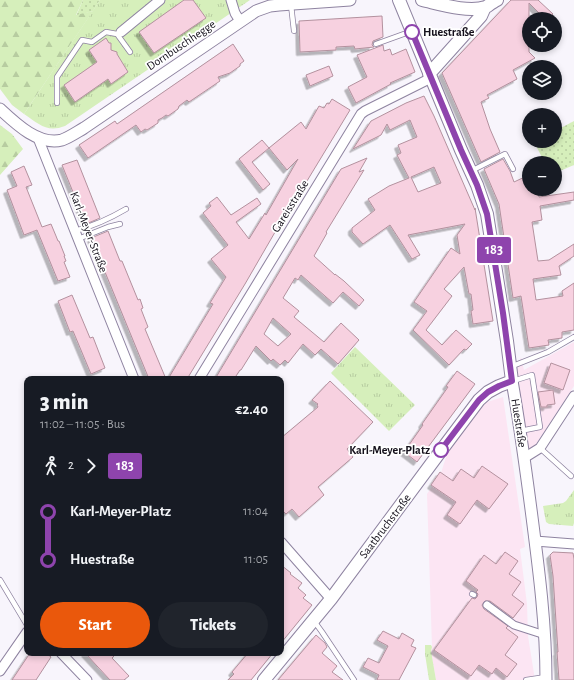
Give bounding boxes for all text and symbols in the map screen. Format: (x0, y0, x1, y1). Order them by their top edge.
map controls (522, 12, 562, 196)
button: locate (522, 12, 562, 52)
street label: Dornbuschhegge (144, 18, 218, 72)
marker: Huestraße (404, 24, 420, 40)
place label: Huestraße (423, 26, 475, 38)
button: layers (522, 60, 562, 100)
button: + (522, 108, 562, 148)
button: − (522, 156, 562, 196)
street label: Gareisstraße (269, 178, 311, 234)
street label: Karl-Meyer-Straße (67, 190, 110, 274)
line badge: 183 (471, 237, 517, 263)
text: 183 (485, 243, 503, 257)
text: 3 min (40, 391, 88, 413)
street label: Huestraße (509, 398, 529, 448)
text: €2.40 (235, 402, 268, 417)
text: 11:02 – 11:05 · Bus (40, 418, 125, 431)
marker: Karl-Meyer-Platz (433, 442, 449, 458)
place label: Karl-Meyer-Platz (349, 444, 430, 457)
icon: walk (40, 455, 62, 477)
icon: forward (80, 455, 102, 477)
text: 2 (68, 459, 74, 472)
text: 183 (116, 459, 134, 473)
street label: Saatbruchstraße (357, 492, 413, 560)
text: Karl-Meyer-Platz (70, 504, 171, 519)
text: 11:04 (243, 505, 268, 518)
text: Huestraße (70, 552, 134, 567)
text: 11:05 (244, 553, 268, 566)
button: Start (40, 602, 150, 648)
button: Tickets (158, 602, 268, 648)

